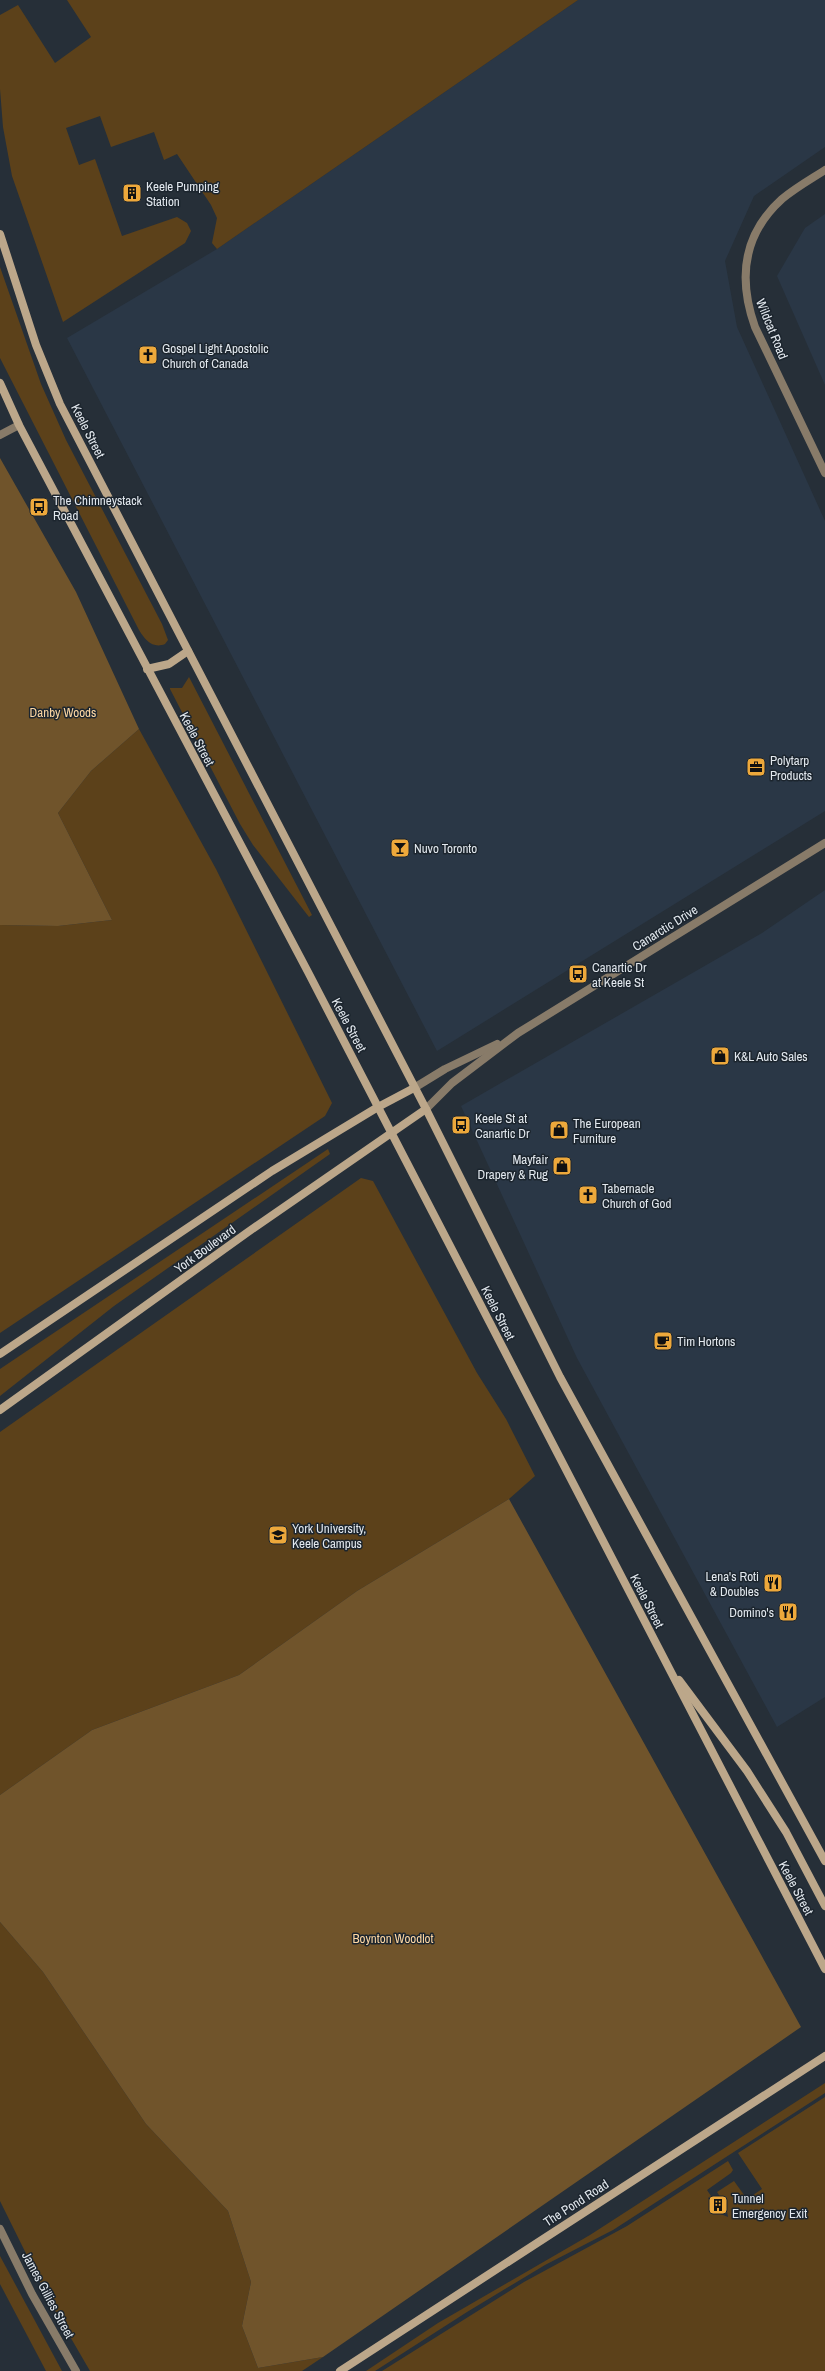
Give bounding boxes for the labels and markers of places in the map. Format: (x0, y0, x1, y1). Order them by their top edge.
place label: Keele Pumping Station (146, 178, 219, 210)
building icon: Keele Pumping Station (121, 182, 143, 204)
place label: Gospel Light Apostolic Church of Canada (162, 340, 269, 372)
church icon: Gospel Light Apostolic Church of Canada (137, 344, 159, 366)
place label: The Chimneystack Road (53, 492, 143, 524)
bus stop icon: The Chimneystack Road (28, 496, 50, 518)
place label: Polytarp Products (770, 752, 812, 784)
office icon: Polytarp Products (745, 756, 767, 778)
bar icon: Nuvo Toronto (389, 837, 411, 859)
place label: Nuvo Toronto (414, 840, 477, 857)
place label: Canartic Dr at Keele St (592, 959, 647, 991)
bus stop icon: Canartic Dr at Keele St (567, 963, 589, 985)
shop icon: K&L Auto Sales (709, 1045, 731, 1067)
place label: K&L Auto Sales (734, 1048, 808, 1065)
place label: Keele St at Canartic Dr (475, 1110, 530, 1142)
bus stop icon: Keele St at Canartic Dr (450, 1114, 472, 1136)
place label: The European Furniture (573, 1115, 641, 1147)
shop icon: The European Furniture (548, 1119, 570, 1141)
place label: Mayfair Drapery & Rug (478, 1151, 548, 1183)
shop icon: Mayfair Drapery & Rug (551, 1155, 573, 1177)
place label: Tabernacle Church of God (602, 1180, 671, 1212)
church icon: Tabernacle Church of God (577, 1184, 599, 1206)
cafe icon: Tim Hortons (652, 1330, 674, 1352)
place label: Tim Hortons (677, 1333, 735, 1350)
place label: York University, Keele Campus (292, 1520, 366, 1552)
school or university icon: York University, Keele Campus (267, 1524, 289, 1546)
place label: Lena's Roti & Doubles (705, 1568, 759, 1600)
restaurant icon: Lena's Roti & Doubles (762, 1572, 784, 1594)
restaurant icon: Domino's (777, 1601, 799, 1623)
place label: Domino's (729, 1604, 774, 1621)
place label: Tunnel Emergency Exit (732, 2190, 807, 2222)
building icon: Tunnel Emergency Exit (707, 2194, 729, 2216)

